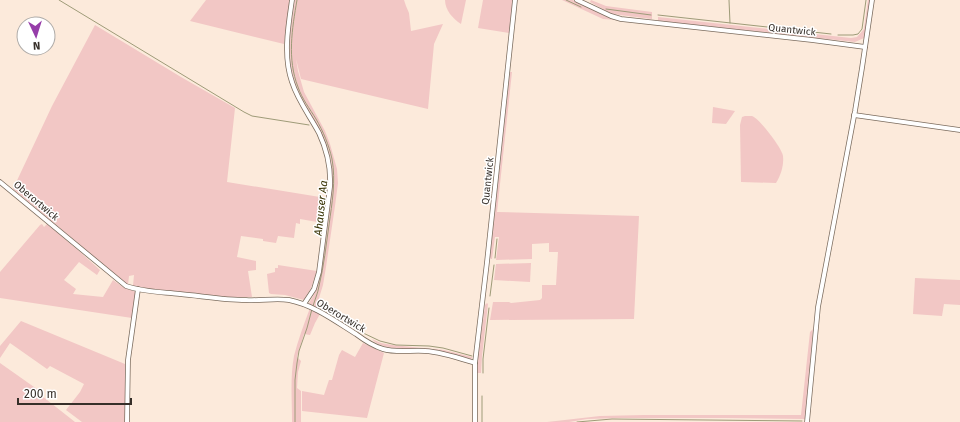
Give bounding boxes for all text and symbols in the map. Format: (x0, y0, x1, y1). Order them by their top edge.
north arrow (16, 16, 56, 56)
street label: Quantwick (768, 22, 817, 39)
text: N (33, 39, 41, 52)
street label: Quantwick (480, 156, 497, 205)
street label: Oberortwick (11, 179, 62, 224)
water label: Ahauser Aa (312, 180, 330, 237)
street label: Oberortwick (314, 297, 368, 336)
scale bar (18, 380, 131, 406)
text: 200 m (24, 387, 57, 401)

